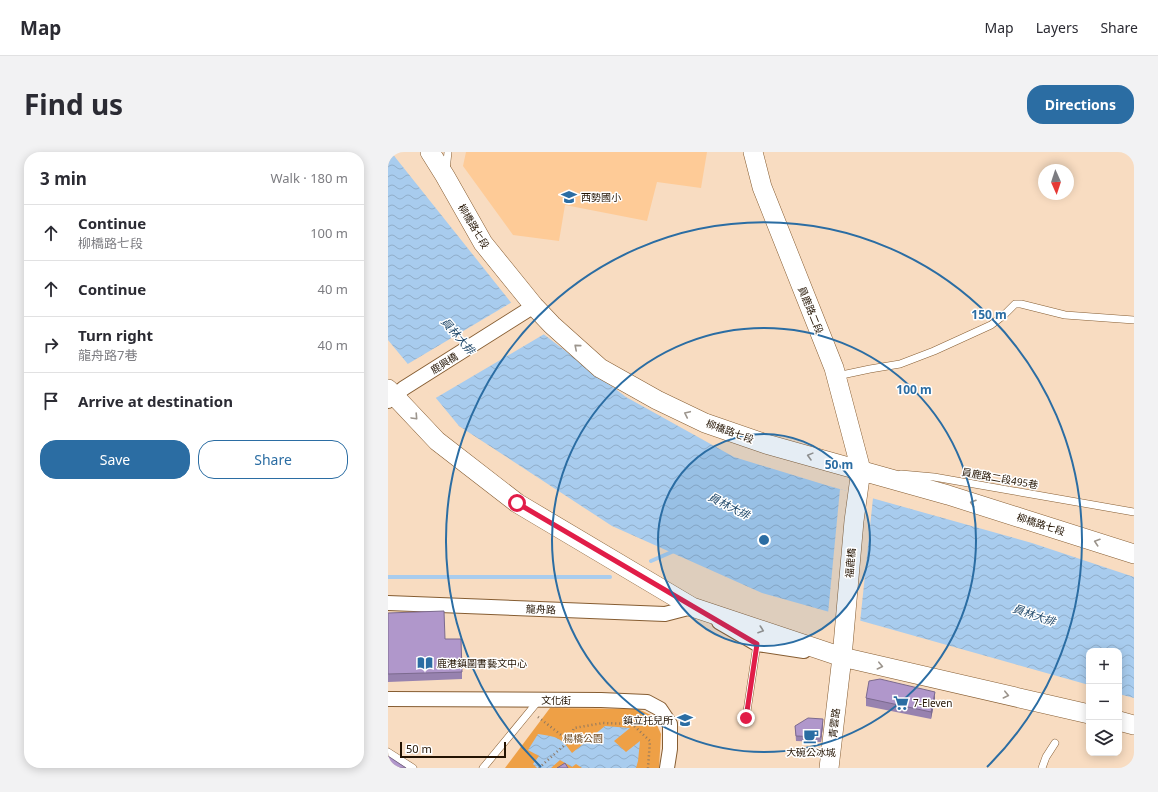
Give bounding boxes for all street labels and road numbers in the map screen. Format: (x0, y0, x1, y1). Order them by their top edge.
street label: 柳橋路七段 (455, 201, 493, 251)
street label: 員鹿路二段 (795, 284, 827, 336)
street label: 鹿興橋 (428, 349, 460, 377)
street label: 柳橋路七段 (704, 416, 756, 446)
street label: 員鹿路二段495巷 (961, 464, 1039, 492)
street label: 柳橋路七段 (1015, 510, 1067, 538)
street label: 福鹿橋 (842, 547, 858, 579)
street label: 龍舟路 (526, 601, 556, 617)
street label: 文化街 (541, 693, 571, 707)
street label: 青雲路 (825, 707, 843, 739)

